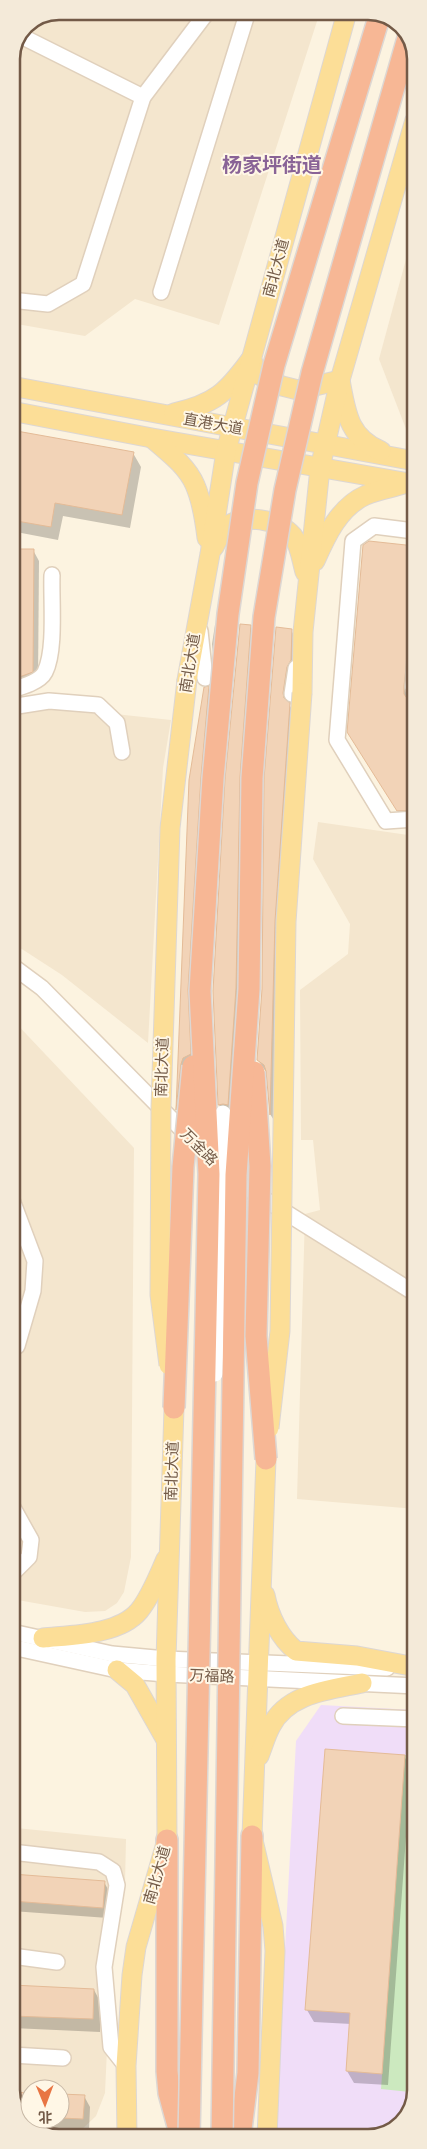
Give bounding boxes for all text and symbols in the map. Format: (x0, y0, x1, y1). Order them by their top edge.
district label: 杨家坪街道 (222, 151, 322, 180)
street label: 南北大道 (258, 236, 294, 300)
street label: 直港大道 (182, 408, 244, 440)
street label: 南北大道 (174, 632, 206, 694)
street label: 南北大道 (150, 1037, 174, 1097)
street label: 万金路 (175, 1123, 223, 1171)
street label: 南北大道 (160, 1441, 184, 1501)
street label: 万福路 (189, 1664, 235, 1688)
street label: 南北大道 (138, 1843, 176, 1907)
north arrow (20, 2079, 70, 2129)
text: 北 (38, 2107, 52, 2127)

